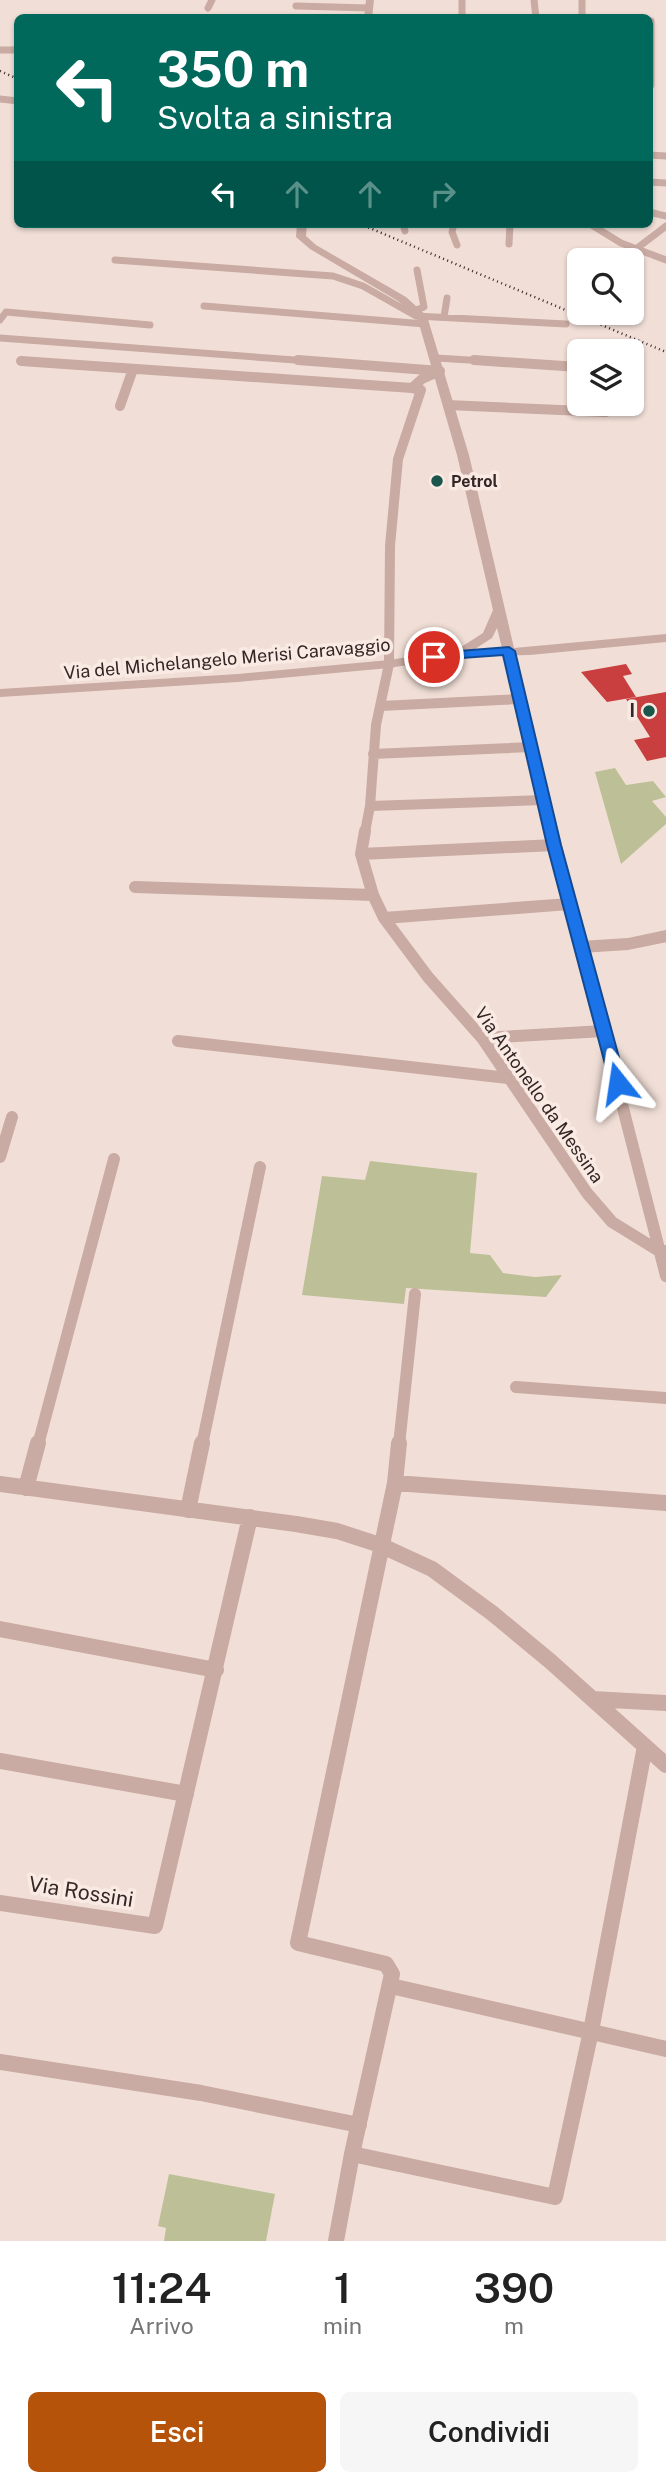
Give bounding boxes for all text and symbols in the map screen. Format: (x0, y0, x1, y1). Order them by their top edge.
text: 350 m (157, 40, 309, 98)
icon: left (42, 42, 133, 133)
text: Svolta a sinistra (157, 99, 393, 136)
icon: left (205, 175, 243, 213)
icon: ahead (278, 175, 316, 213)
icon: ahead (351, 175, 389, 213)
icon: right (424, 175, 462, 213)
map controls (567, 248, 644, 416)
button: search (567, 248, 644, 325)
button: layers (567, 339, 644, 416)
place label: Petrol (451, 472, 498, 491)
marker: Petrol (429, 473, 445, 489)
pin (404, 627, 464, 687)
street label: Via del Michelangelo Merisi Caravaggio (63, 634, 391, 683)
icon: arrive (415, 638, 453, 676)
place label: I (629, 700, 635, 721)
marker: I (641, 703, 657, 719)
street label: Via Antonello da Messina (471, 1003, 608, 1187)
position arrow (581, 1046, 655, 1120)
street label: Via Rossini (27, 1871, 135, 1912)
text: 11:24 (112, 2263, 211, 2312)
text: 1 (334, 2263, 351, 2312)
text: 390 (474, 2263, 554, 2312)
text: Arrivo (129, 2312, 194, 2339)
text: min (323, 2312, 362, 2339)
text: m (504, 2312, 524, 2339)
button: Esci (28, 2392, 326, 2472)
button: Condividi (340, 2392, 638, 2472)

